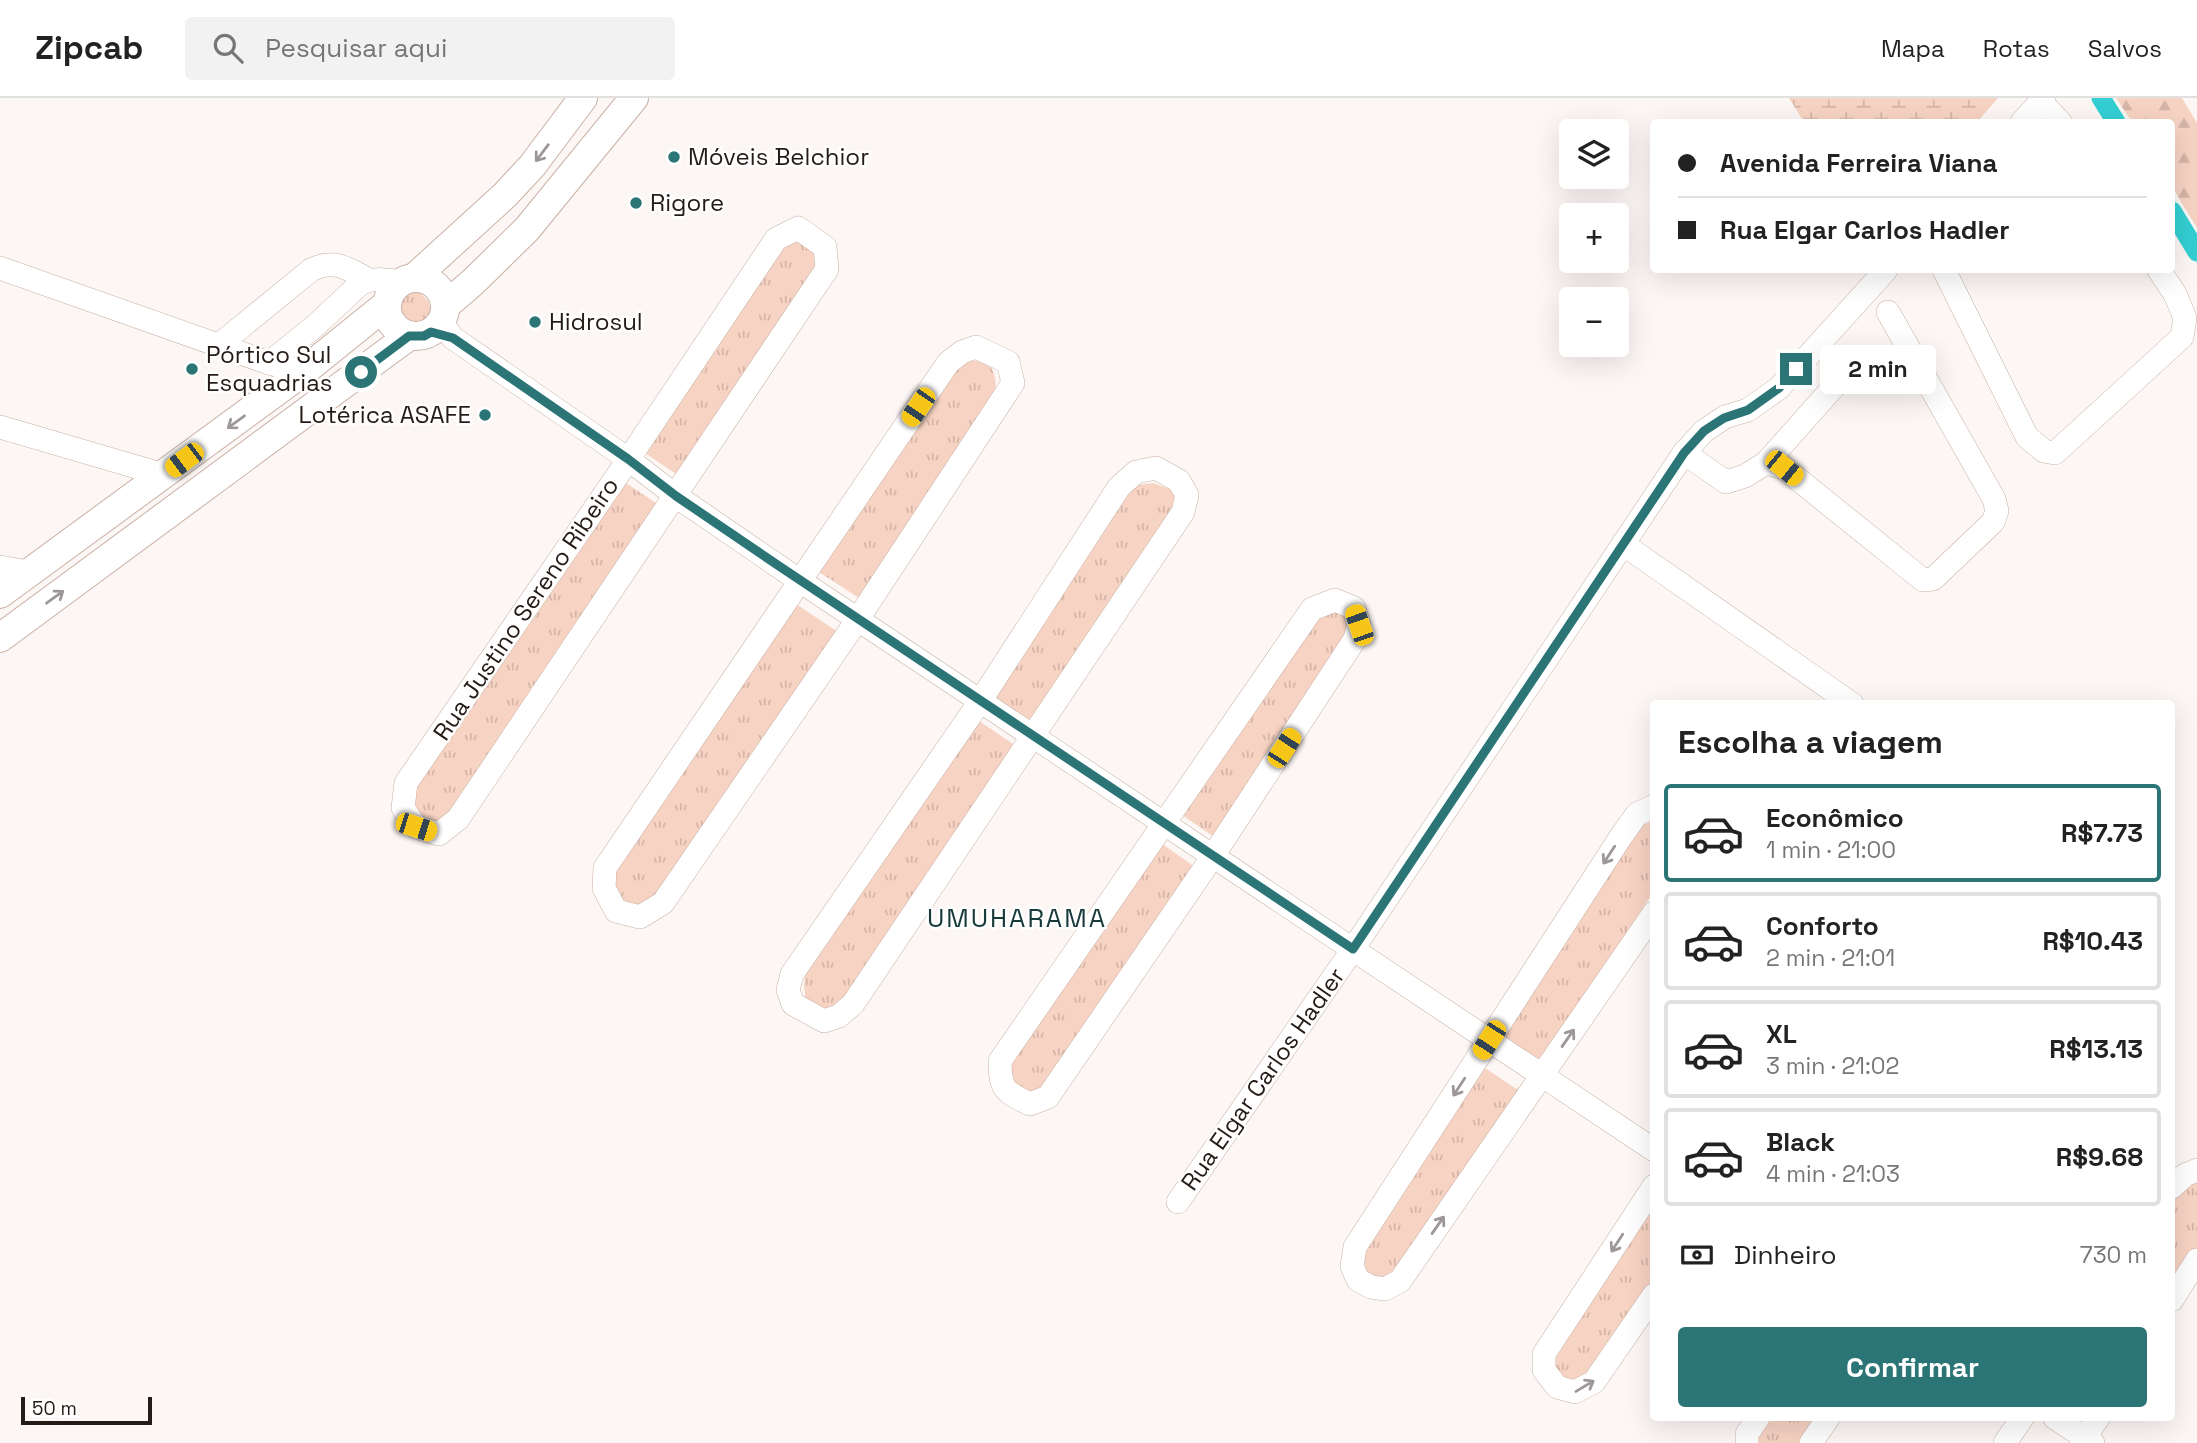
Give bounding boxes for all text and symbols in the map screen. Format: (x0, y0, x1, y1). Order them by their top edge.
search box (185, 17, 675, 80)
text: Zipcab (35, 27, 143, 69)
icon: search (209, 29, 247, 67)
text: Pesquisar aqui (265, 31, 447, 65)
text: Mapa (1881, 33, 1945, 64)
text: Rotas (1983, 33, 2050, 64)
text: Salvos (2088, 33, 2162, 64)
map controls (1559, 119, 1629, 357)
button: layers (1559, 119, 1629, 189)
place label: Móveis Belchior (688, 141, 869, 172)
one-way arrow (535, 143, 550, 161)
text: Avenida Ferreira Viana (1720, 146, 1997, 180)
marker: Móveis Belchior (666, 149, 682, 165)
place label: Rigore (650, 187, 724, 218)
marker: Rigore (628, 195, 644, 211)
button: + (1559, 203, 1629, 273)
text: Rua Elgar Carlos Hadler (1720, 213, 2010, 247)
button: − (1559, 287, 1629, 357)
place label: Hidrosul (549, 306, 643, 337)
marker: Hidrosul (527, 314, 543, 330)
place label: Pórtico Sul Esquadrias (206, 339, 333, 398)
callout: 2 min (1820, 344, 1936, 394)
route end (1780, 353, 1812, 385)
text: 2 min (1848, 354, 1908, 384)
route start (345, 356, 377, 388)
marker: Pórtico Sul Esquadrias (184, 361, 200, 377)
car (898, 384, 939, 430)
place label: Lotérica ASAFE (299, 399, 471, 430)
marker: Lotérica ASAFE (477, 407, 493, 423)
one-way arrow (227, 414, 246, 429)
car (161, 439, 208, 481)
car (1762, 447, 1807, 489)
street label: Rua Justino Sereno Ribeiro (426, 471, 625, 746)
one-way arrow (45, 590, 64, 605)
car (1343, 602, 1376, 648)
text: Escolha a viagem (1678, 722, 1943, 762)
car (1264, 725, 1305, 771)
text: Econômico (1766, 801, 1904, 835)
icon: car (1682, 802, 1745, 865)
car (393, 811, 440, 843)
text: R$7.73 (2061, 816, 2143, 850)
text: 1 min · 21:00 (1766, 835, 1896, 865)
one-way arrow (1601, 845, 1616, 864)
district label: UMUHARAMA (927, 901, 1107, 935)
text: Conforto (1766, 909, 1879, 943)
icon: car (1682, 910, 1745, 973)
text: R$10.43 (2042, 924, 2143, 958)
text: 2 min · 21:01 (1766, 943, 1895, 973)
street label: Rua Elgar Carlos Hadler (1174, 961, 1351, 1196)
car (1469, 1017, 1510, 1063)
text: XL (1766, 1017, 1797, 1051)
icon: car (1682, 1018, 1745, 1081)
one-way arrow (1561, 1029, 1575, 1048)
text: R$13.13 (2049, 1032, 2143, 1066)
text: 3 min · 21:02 (1766, 1051, 1899, 1081)
one-way arrow (1451, 1077, 1466, 1096)
text: Black (1766, 1125, 1835, 1159)
icon: car (1682, 1126, 1745, 1189)
text: R$9.68 (2056, 1140, 2143, 1174)
text: 4 min · 21:03 (1766, 1159, 1900, 1189)
one-way arrow (1431, 1216, 1446, 1235)
one-way arrow (1609, 1233, 1624, 1252)
icon: cash (1678, 1236, 1716, 1274)
text: Dinheiro (1734, 1238, 1837, 1272)
text: 730 m (2080, 1240, 2147, 1270)
button: Confirmar (1678, 1327, 2147, 1407)
one-way arrow (1575, 1379, 1595, 1393)
scale bar (21, 1394, 152, 1426)
text: 50 m (32, 1396, 77, 1421)

